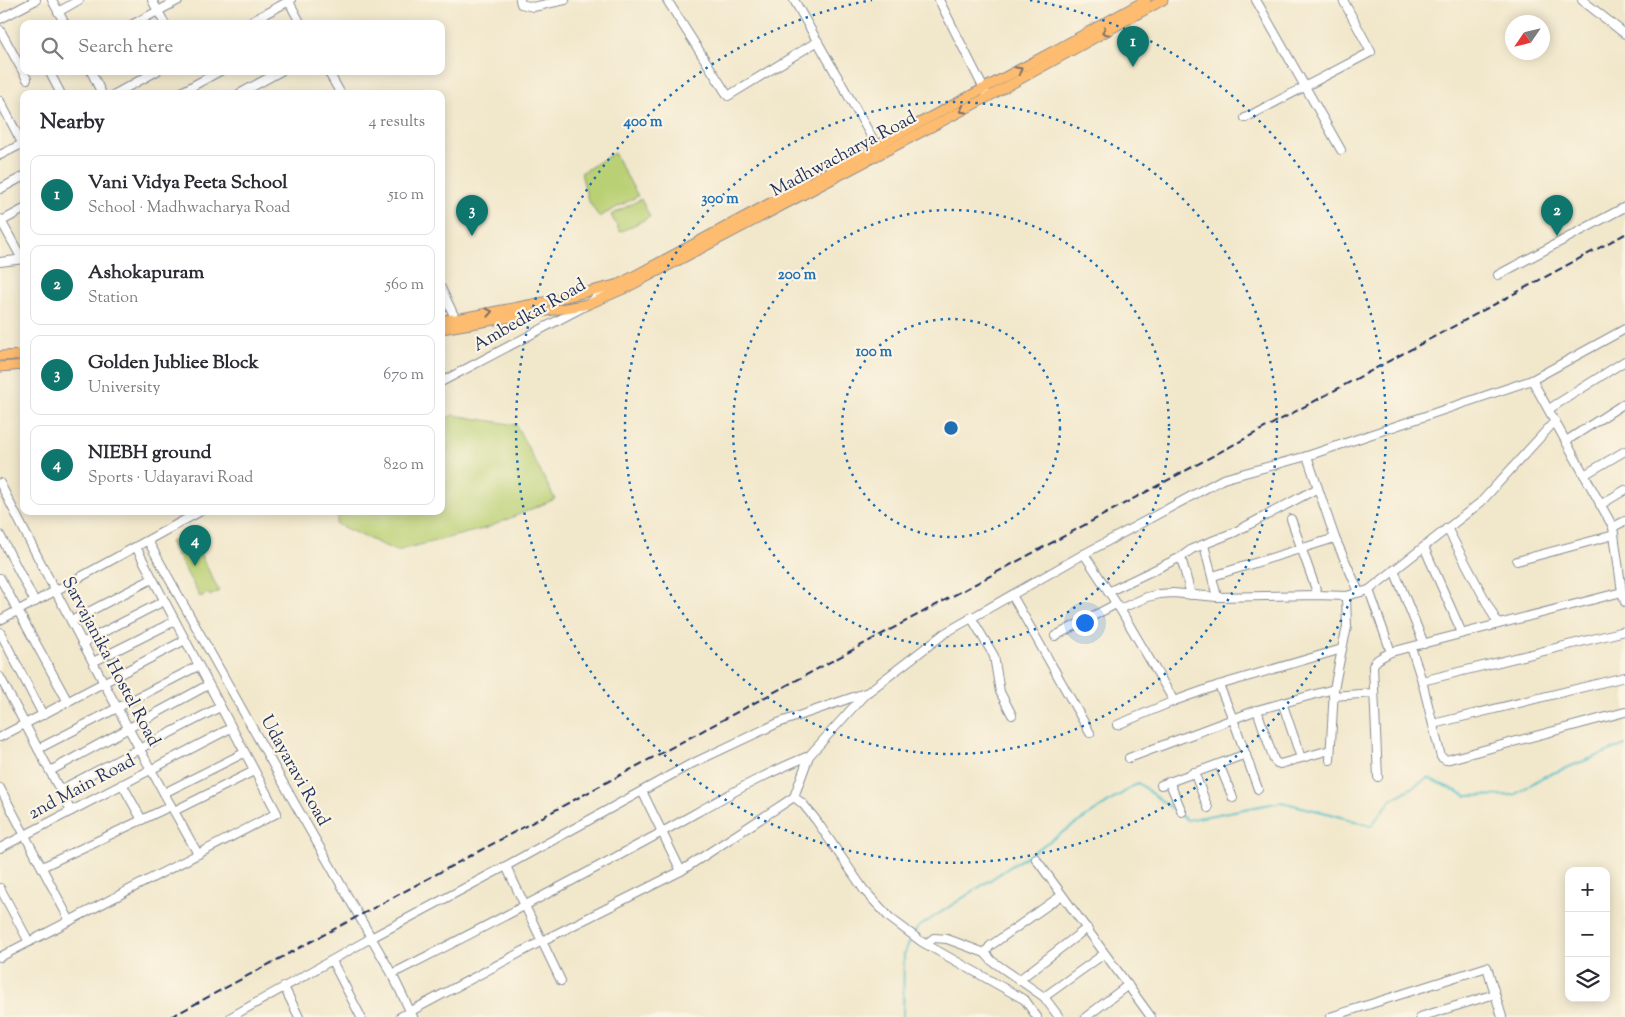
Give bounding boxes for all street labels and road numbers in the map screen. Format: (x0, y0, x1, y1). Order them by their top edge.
street label: Madhwacharya Road (767, 106, 921, 204)
street label: Ambedkar Road (469, 273, 591, 359)
street label: Sarvajanika Hostel Road (54, 572, 166, 752)
street label: Udayaravi Road (253, 711, 335, 831)
street label: 2nd Main Road (24, 749, 140, 827)

